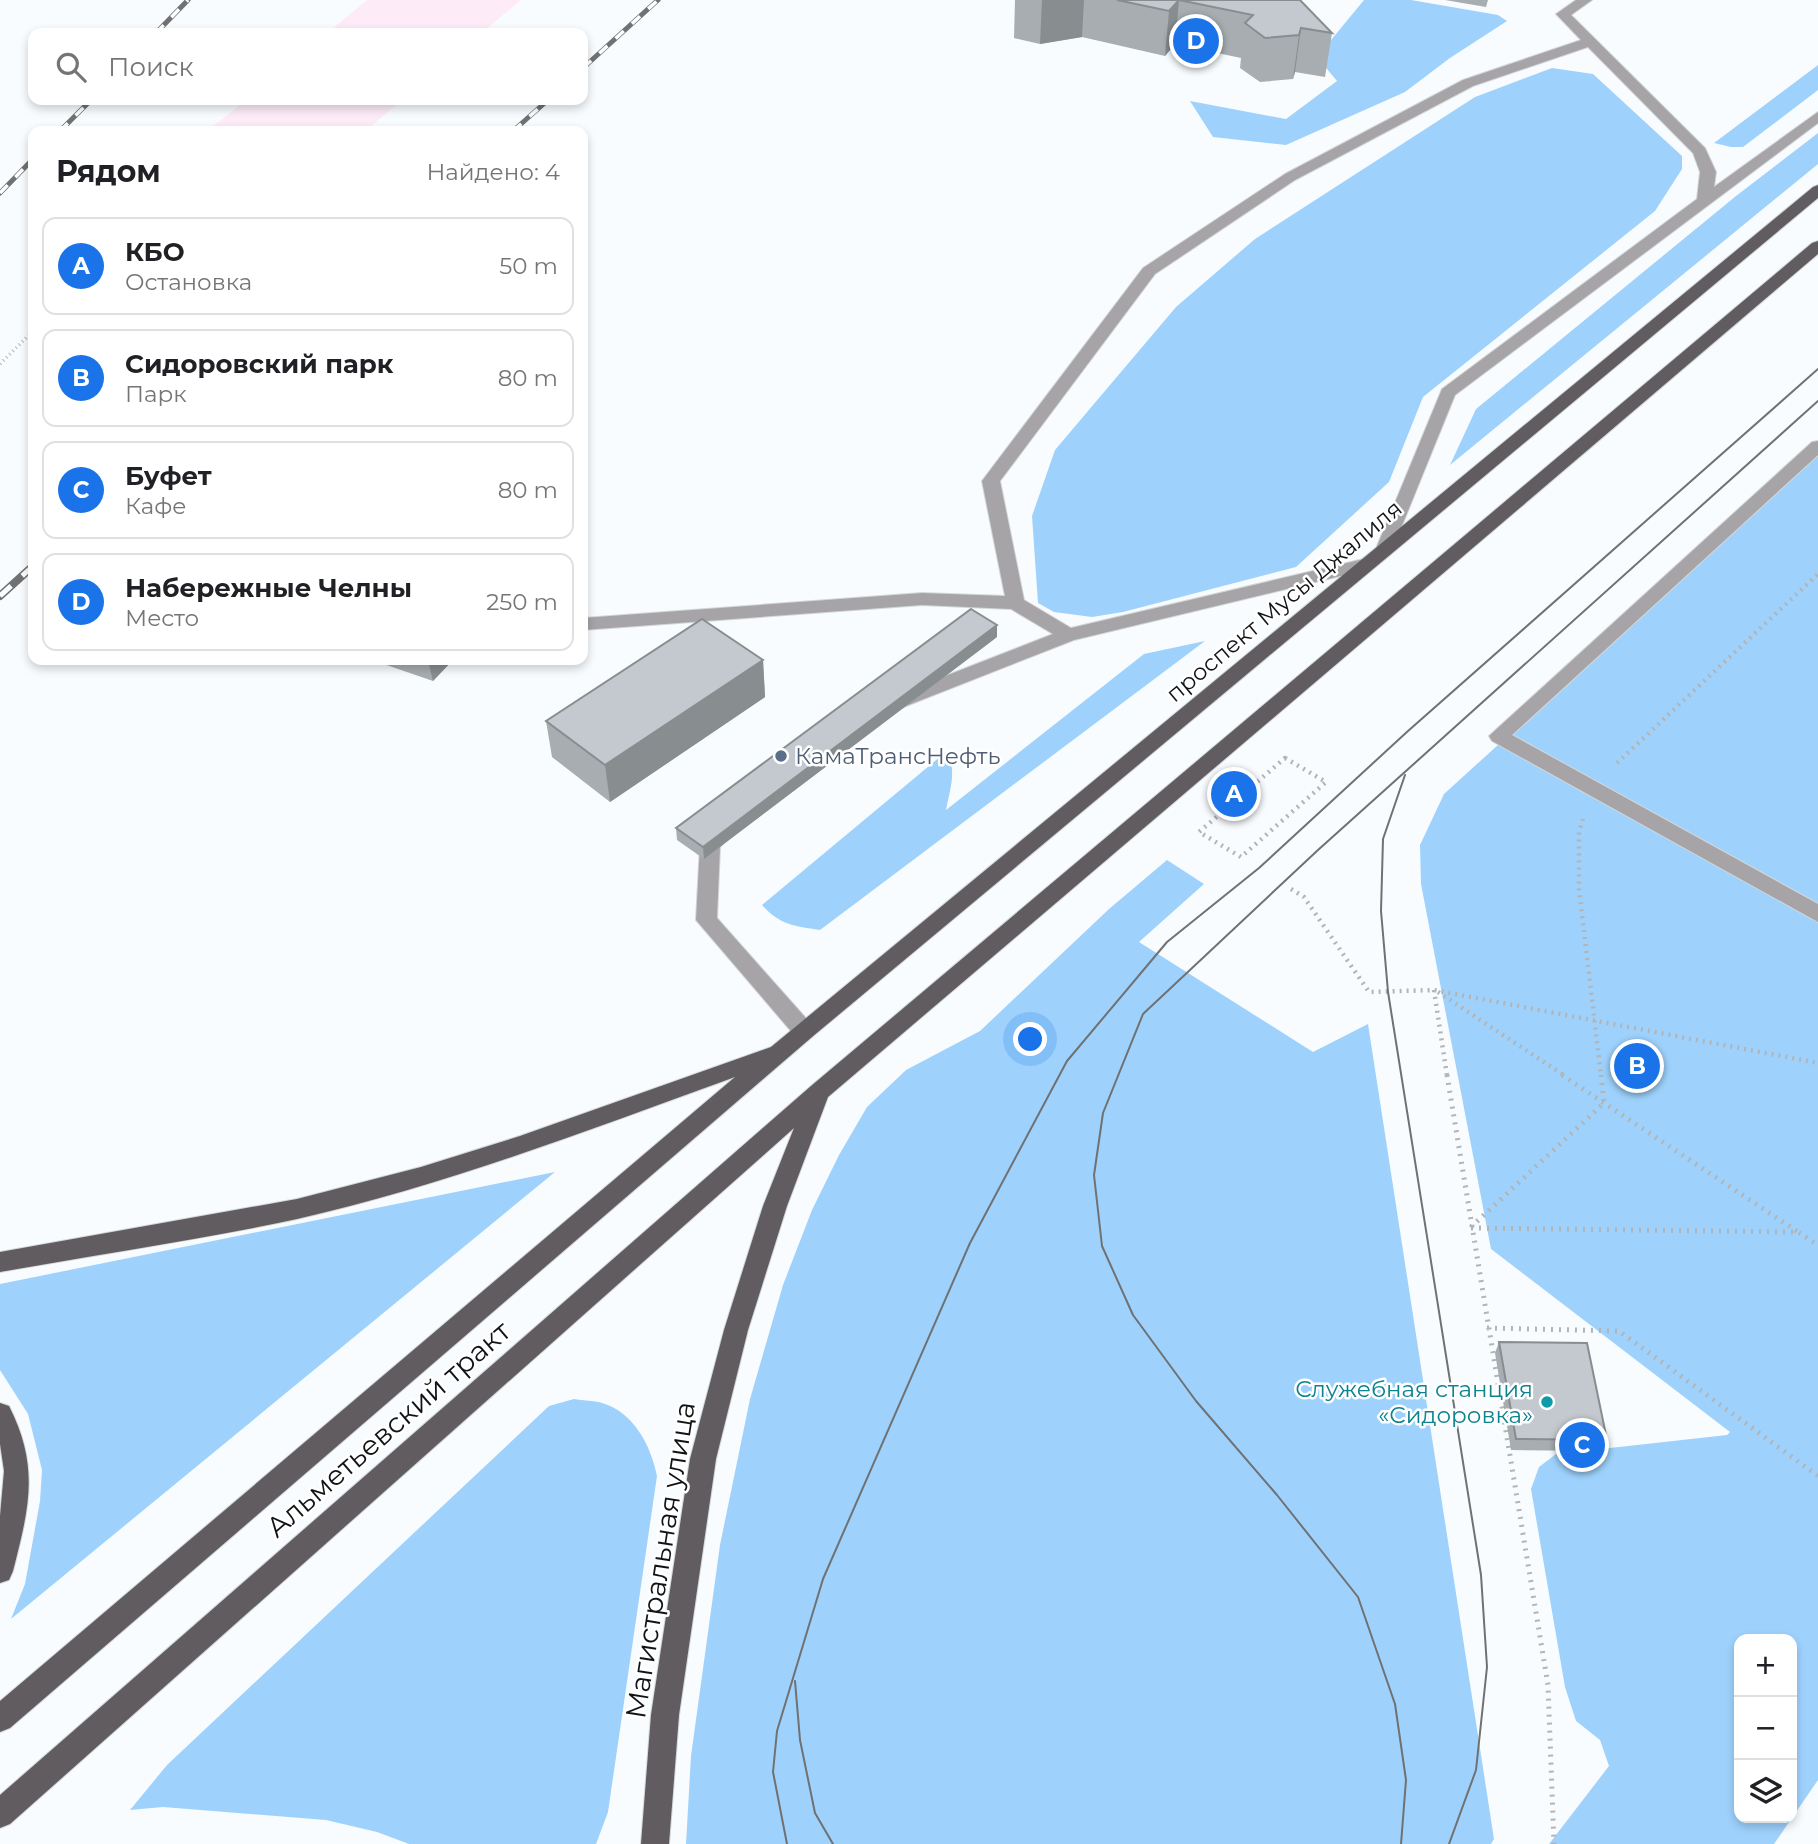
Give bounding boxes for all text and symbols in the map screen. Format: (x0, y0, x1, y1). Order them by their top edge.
pin: D (1173, 15, 1219, 67)
search box (28, 28, 588, 105)
icon: search (52, 48, 90, 86)
text: Поиск (108, 51, 194, 83)
text: Рядом (56, 153, 161, 190)
text: Найдено: 4 (426, 158, 560, 186)
text: КБО (125, 236, 185, 268)
text: A (72, 252, 90, 280)
text: 50 m (499, 252, 558, 280)
text: Остановка (125, 268, 252, 296)
text: Сидоровский парк (125, 348, 393, 380)
text: B (72, 364, 90, 392)
text: 80 m (498, 364, 558, 392)
text: Парк (125, 380, 187, 408)
text: Буфет (125, 460, 212, 492)
text: C (73, 476, 89, 504)
text: 80 m (498, 476, 558, 504)
text: Кафе (125, 492, 186, 520)
street label: проспект Мусы Джалиля (1160, 494, 1408, 708)
text: Набережные Челны (125, 572, 412, 604)
text: D (72, 588, 91, 616)
text: 250 m (486, 588, 558, 616)
text: Место (125, 604, 199, 632)
place label: КамаТрансНефть (795, 742, 1000, 770)
marker: КамаТрансНефть (773, 748, 789, 764)
pin: A (1211, 768, 1257, 820)
your location (1013, 1022, 1047, 1056)
pin: B (1614, 1040, 1660, 1092)
street label: Альметьевский тракт (259, 1313, 518, 1544)
place label: Служебная станция «Сидоровка» (1295, 1375, 1533, 1429)
marker: Служебная станция «Сидоровка» (1539, 1394, 1555, 1410)
street label: Магистральная улица (618, 1399, 702, 1721)
pin: C (1559, 1419, 1605, 1471)
map controls (1734, 1634, 1797, 1823)
button: + (1734, 1634, 1797, 1697)
button: − (1734, 1697, 1797, 1760)
button: layers (1734, 1760, 1797, 1823)

